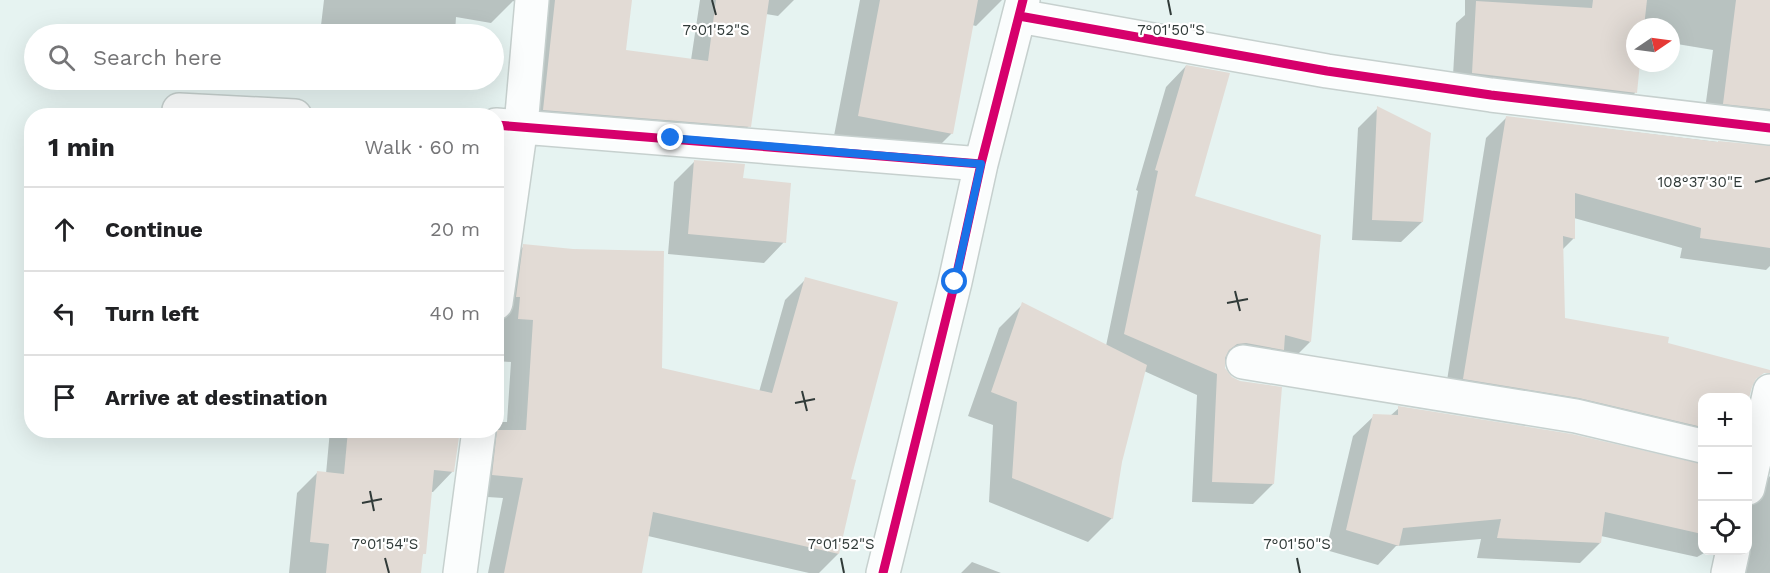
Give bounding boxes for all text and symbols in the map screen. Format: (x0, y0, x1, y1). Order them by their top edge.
north arrow (1626, 18, 1680, 72)
text: 7°01'52"S (682, 21, 750, 39)
text: 7°01'50"S (1137, 21, 1205, 39)
search box (24, 24, 504, 90)
icon: search (45, 41, 78, 74)
text: Search here (93, 45, 222, 70)
route end (657, 124, 683, 150)
text: 1 min (48, 132, 115, 162)
text: Walk · 60 m (365, 135, 480, 159)
text: 108°37'30"E (1657, 173, 1743, 191)
icon: ahead (48, 213, 81, 246)
text: Continue (105, 217, 203, 242)
text: 20 m (430, 217, 480, 241)
route start (941, 268, 967, 294)
icon: left (48, 297, 81, 330)
text: Turn left (105, 301, 199, 326)
text: 40 m (429, 301, 480, 325)
icon: arrive (48, 381, 81, 414)
text: Arrive at destination (105, 385, 328, 410)
map controls (1698, 393, 1752, 555)
button: + (1698, 393, 1752, 447)
button: − (1698, 447, 1752, 501)
button: locate (1698, 501, 1752, 555)
text: 7°01'54"S (352, 535, 418, 553)
text: 7°01'52"S (807, 535, 875, 553)
text: 7°01'50"S (1263, 535, 1331, 553)

